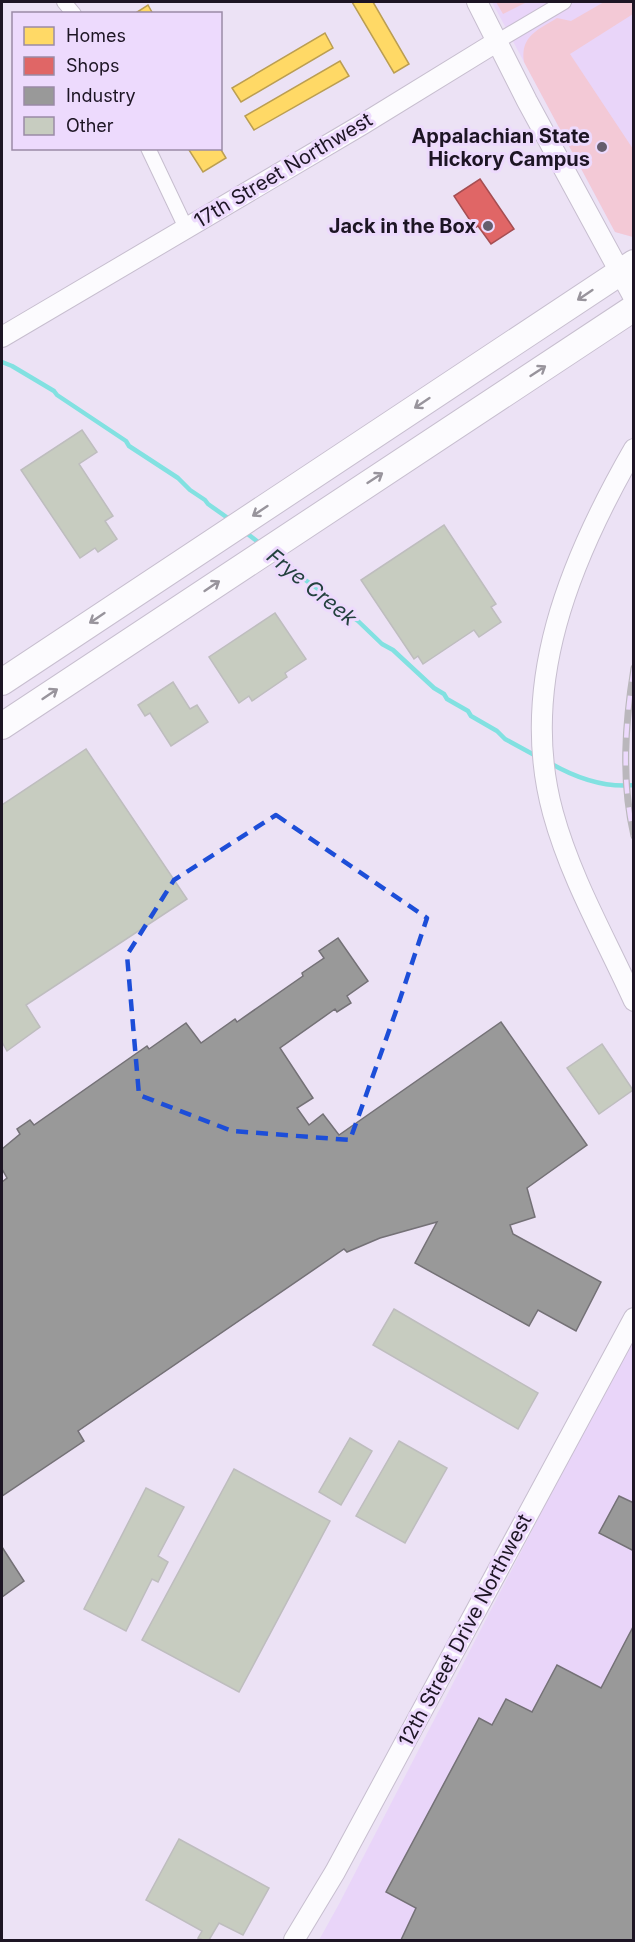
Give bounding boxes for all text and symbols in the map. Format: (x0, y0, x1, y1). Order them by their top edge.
legend (12, 12, 222, 150)
text: Homes (66, 25, 126, 46)
text: Shops (66, 55, 120, 76)
text: Industry (66, 85, 136, 106)
street label: 17th Street Northwest (190, 107, 377, 233)
text: Other (66, 115, 114, 136)
place label: Appalachian State Hickory Campus (411, 124, 590, 171)
marker: Appalachian State Hickory Campus (595, 140, 609, 154)
place label: Jack in the Box (329, 214, 476, 238)
marker: Jack in the Box (481, 219, 495, 233)
one-way arrow (577, 289, 594, 301)
one-way arrow (529, 364, 546, 376)
one-way arrow (415, 397, 431, 409)
one-way arrow (366, 472, 383, 484)
one-way arrow (252, 505, 269, 517)
water label: Frye Creek (262, 543, 362, 631)
one-way arrow (204, 579, 221, 592)
one-way arrow (89, 612, 106, 625)
one-way arrow (41, 688, 58, 700)
street label: 12th Street Drive Northwest (393, 1509, 537, 1750)

